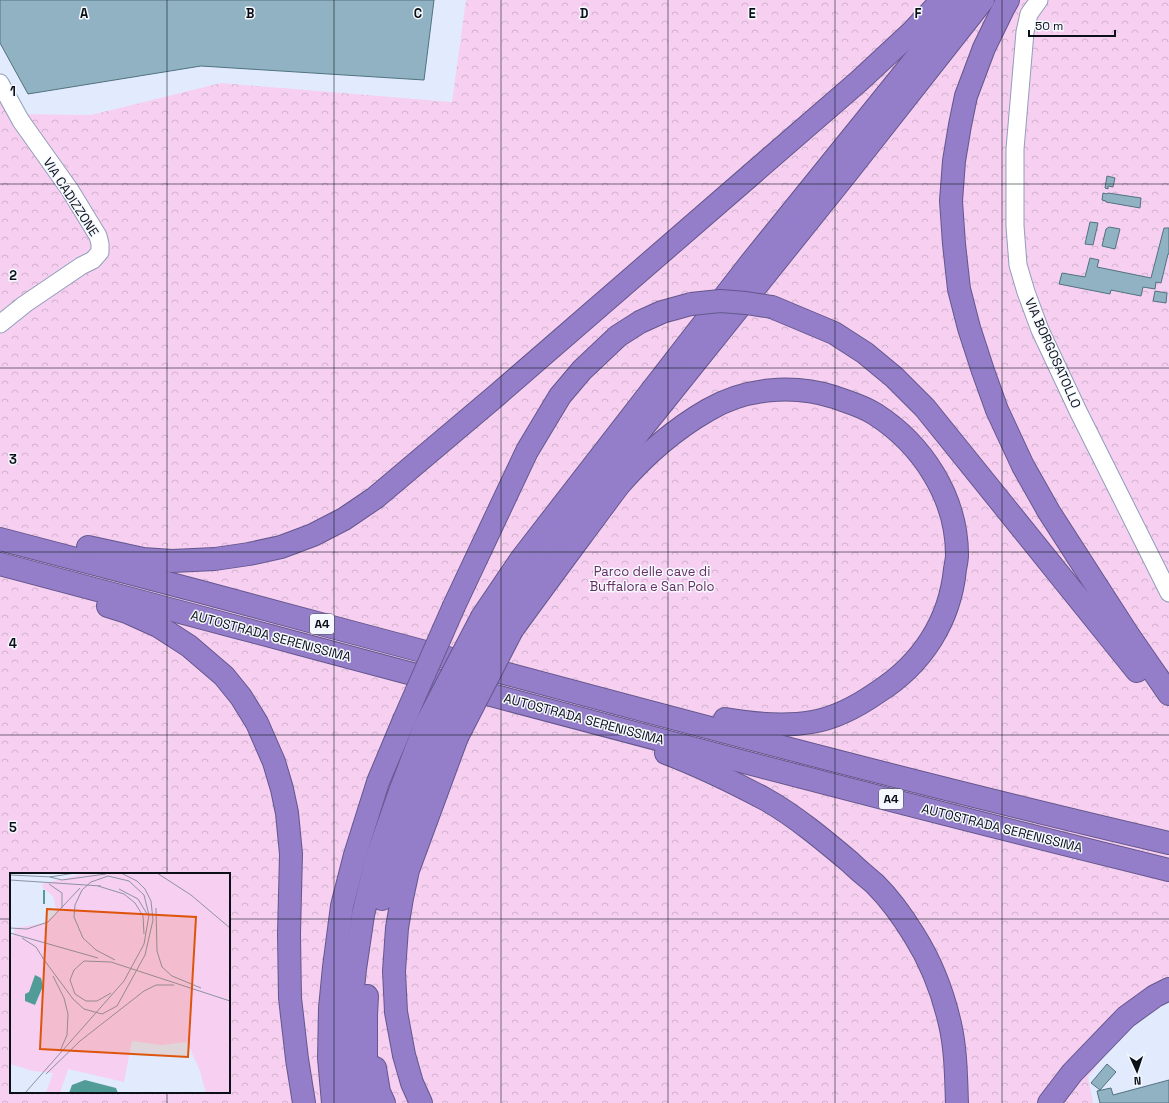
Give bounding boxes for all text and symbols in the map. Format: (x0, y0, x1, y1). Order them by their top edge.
text: A (80, 5, 89, 22)
text: B (246, 5, 255, 22)
text: C (414, 5, 422, 22)
text: D (580, 5, 589, 22)
text: E (748, 5, 756, 22)
text: F (915, 5, 922, 22)
scale bar (1029, 12, 1115, 38)
text: 50 m (1035, 18, 1063, 34)
text: 1 (10, 83, 16, 100)
street label: VIA CADIZZONE (39, 155, 103, 239)
text: 2 (9, 267, 17, 284)
street label: VIA BORGOSATOLLO (1021, 295, 1085, 411)
text: 3 (9, 451, 17, 468)
park label: Parco delle cave di Buffalora e San Polo (589, 563, 715, 595)
street label: AUTOSTRADA SERENISSIMA (189, 606, 353, 666)
road number: A4 (310, 614, 334, 634)
text: 4 (9, 635, 17, 652)
street label: AUTOSTRADA SERENISSIMA (502, 689, 666, 749)
road number: A4 (879, 789, 903, 809)
street label: AUTOSTRADA SERENISSIMA (920, 800, 1084, 856)
text: 5 (9, 819, 17, 836)
inset map (10, 873, 230, 1093)
north arrow (1117, 1051, 1157, 1091)
text: N (1133, 1074, 1142, 1088)

